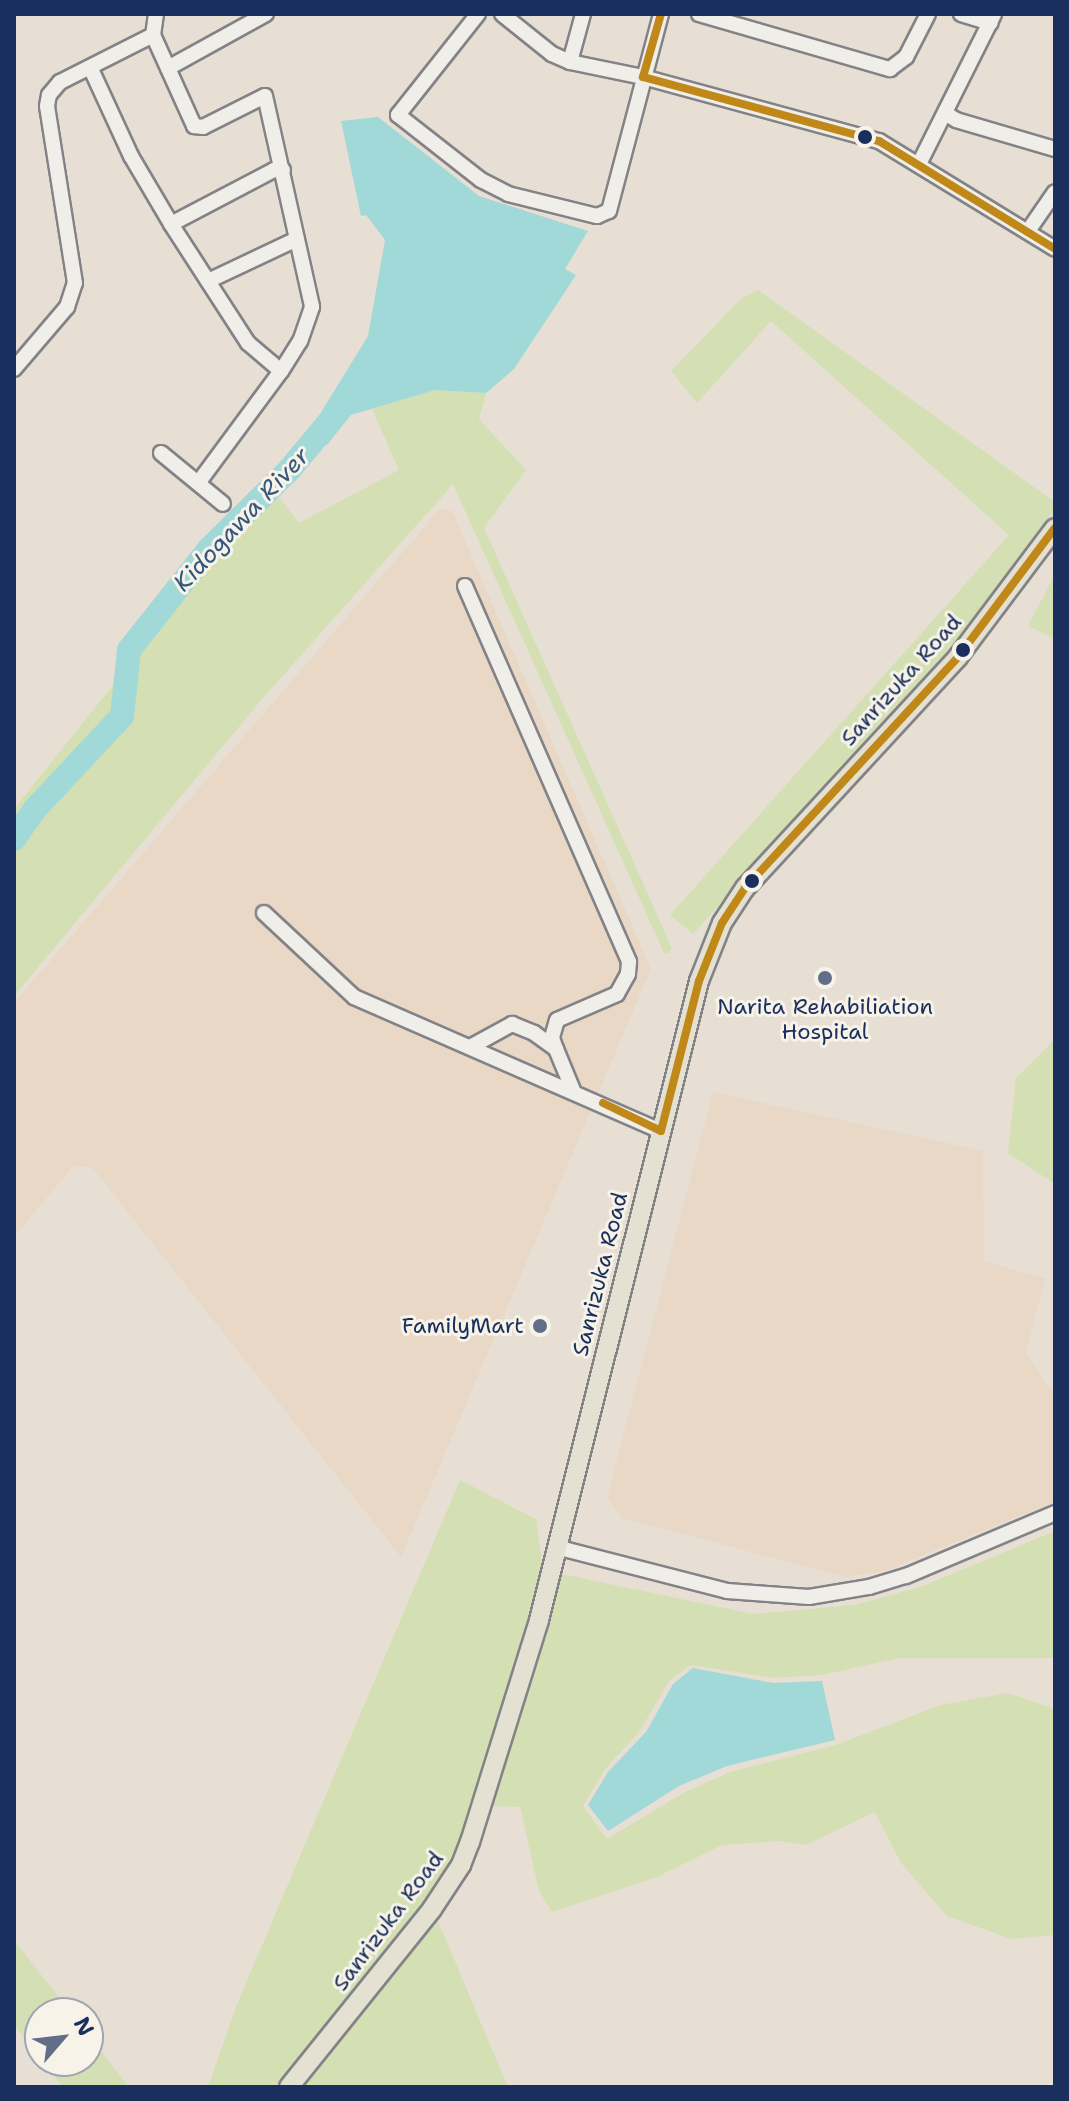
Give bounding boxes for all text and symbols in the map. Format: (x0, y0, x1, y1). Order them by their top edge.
unlabelled marker (857, 129, 873, 145)
water label: Kidogawa River (168, 442, 316, 598)
street label: Sanrizuka Road (835, 609, 967, 751)
unlabelled marker (955, 642, 971, 658)
unlabelled marker (744, 873, 760, 889)
marker: Narita Rehabiliation Hospital (814, 967, 836, 989)
place label: Narita Rehabiliation Hospital (717, 993, 933, 1044)
street label: Sanrizuka Road (567, 1189, 633, 1359)
place label: FamilyMart (402, 1313, 524, 1339)
marker: FamilyMart (531, 1317, 549, 1335)
street label: Sanrizuka Road (327, 1846, 449, 1996)
north arrow (24, 1997, 104, 2077)
text: N (67, 2012, 101, 2041)

